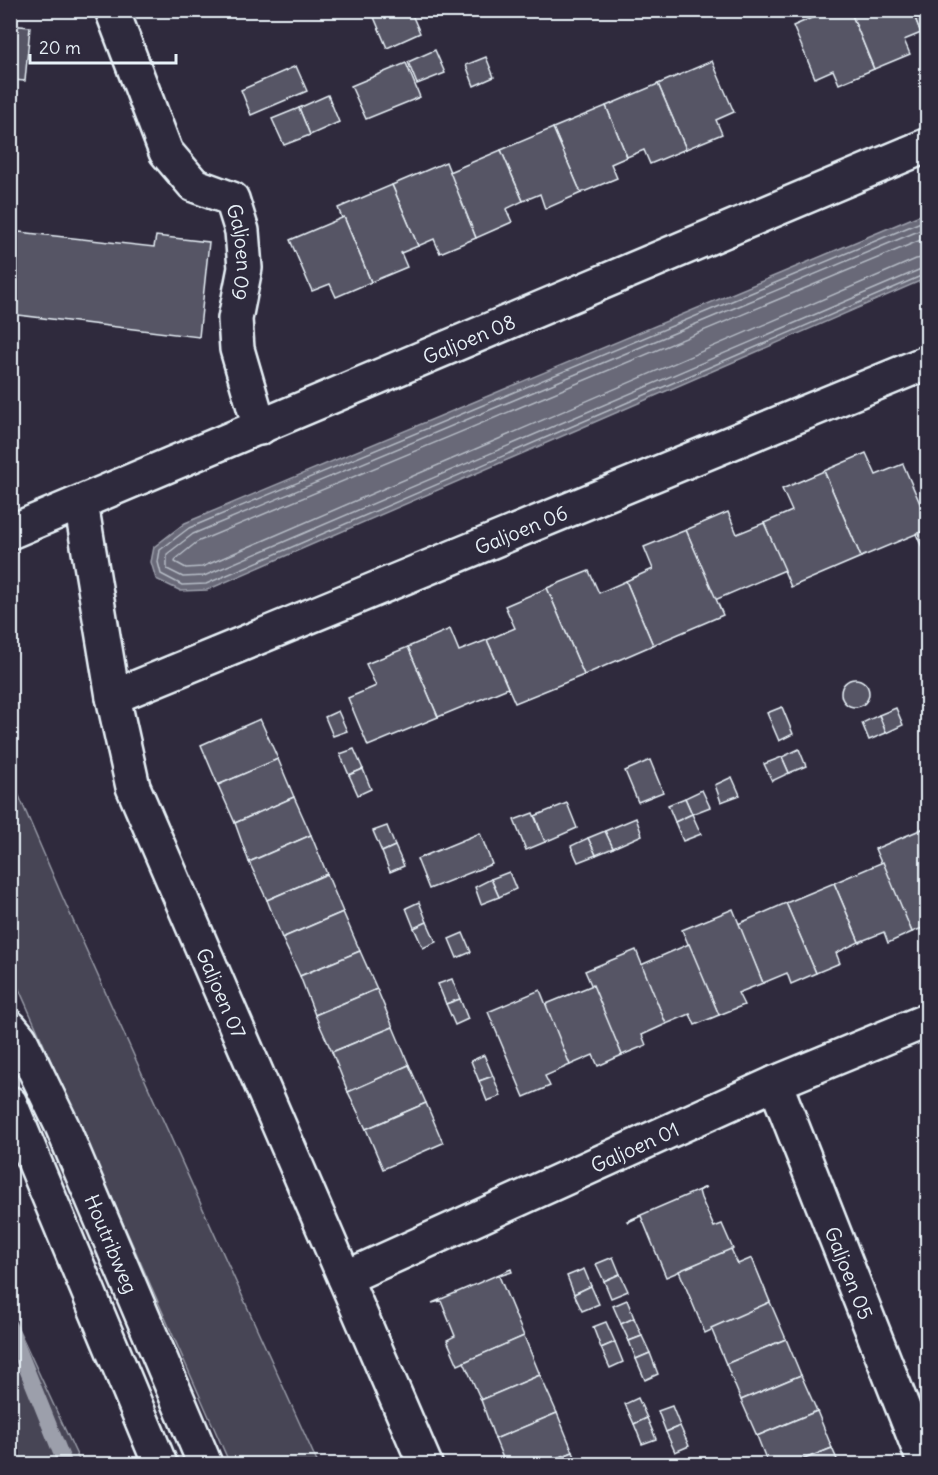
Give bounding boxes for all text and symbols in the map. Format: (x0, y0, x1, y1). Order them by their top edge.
scale bar (30, 27, 176, 65)
text: 20 m (39, 36, 81, 59)
street label: Galjoen 09 (222, 200, 258, 302)
street label: Galjoen 08 (419, 308, 519, 369)
street label: Galjoen 06 (471, 499, 571, 560)
street label: Galjoen 07 (191, 944, 252, 1042)
street label: Galjoen 01 (586, 1116, 683, 1178)
street label: Houtribweg (80, 1190, 144, 1297)
street label: Galjoen 05 (820, 1223, 879, 1323)

